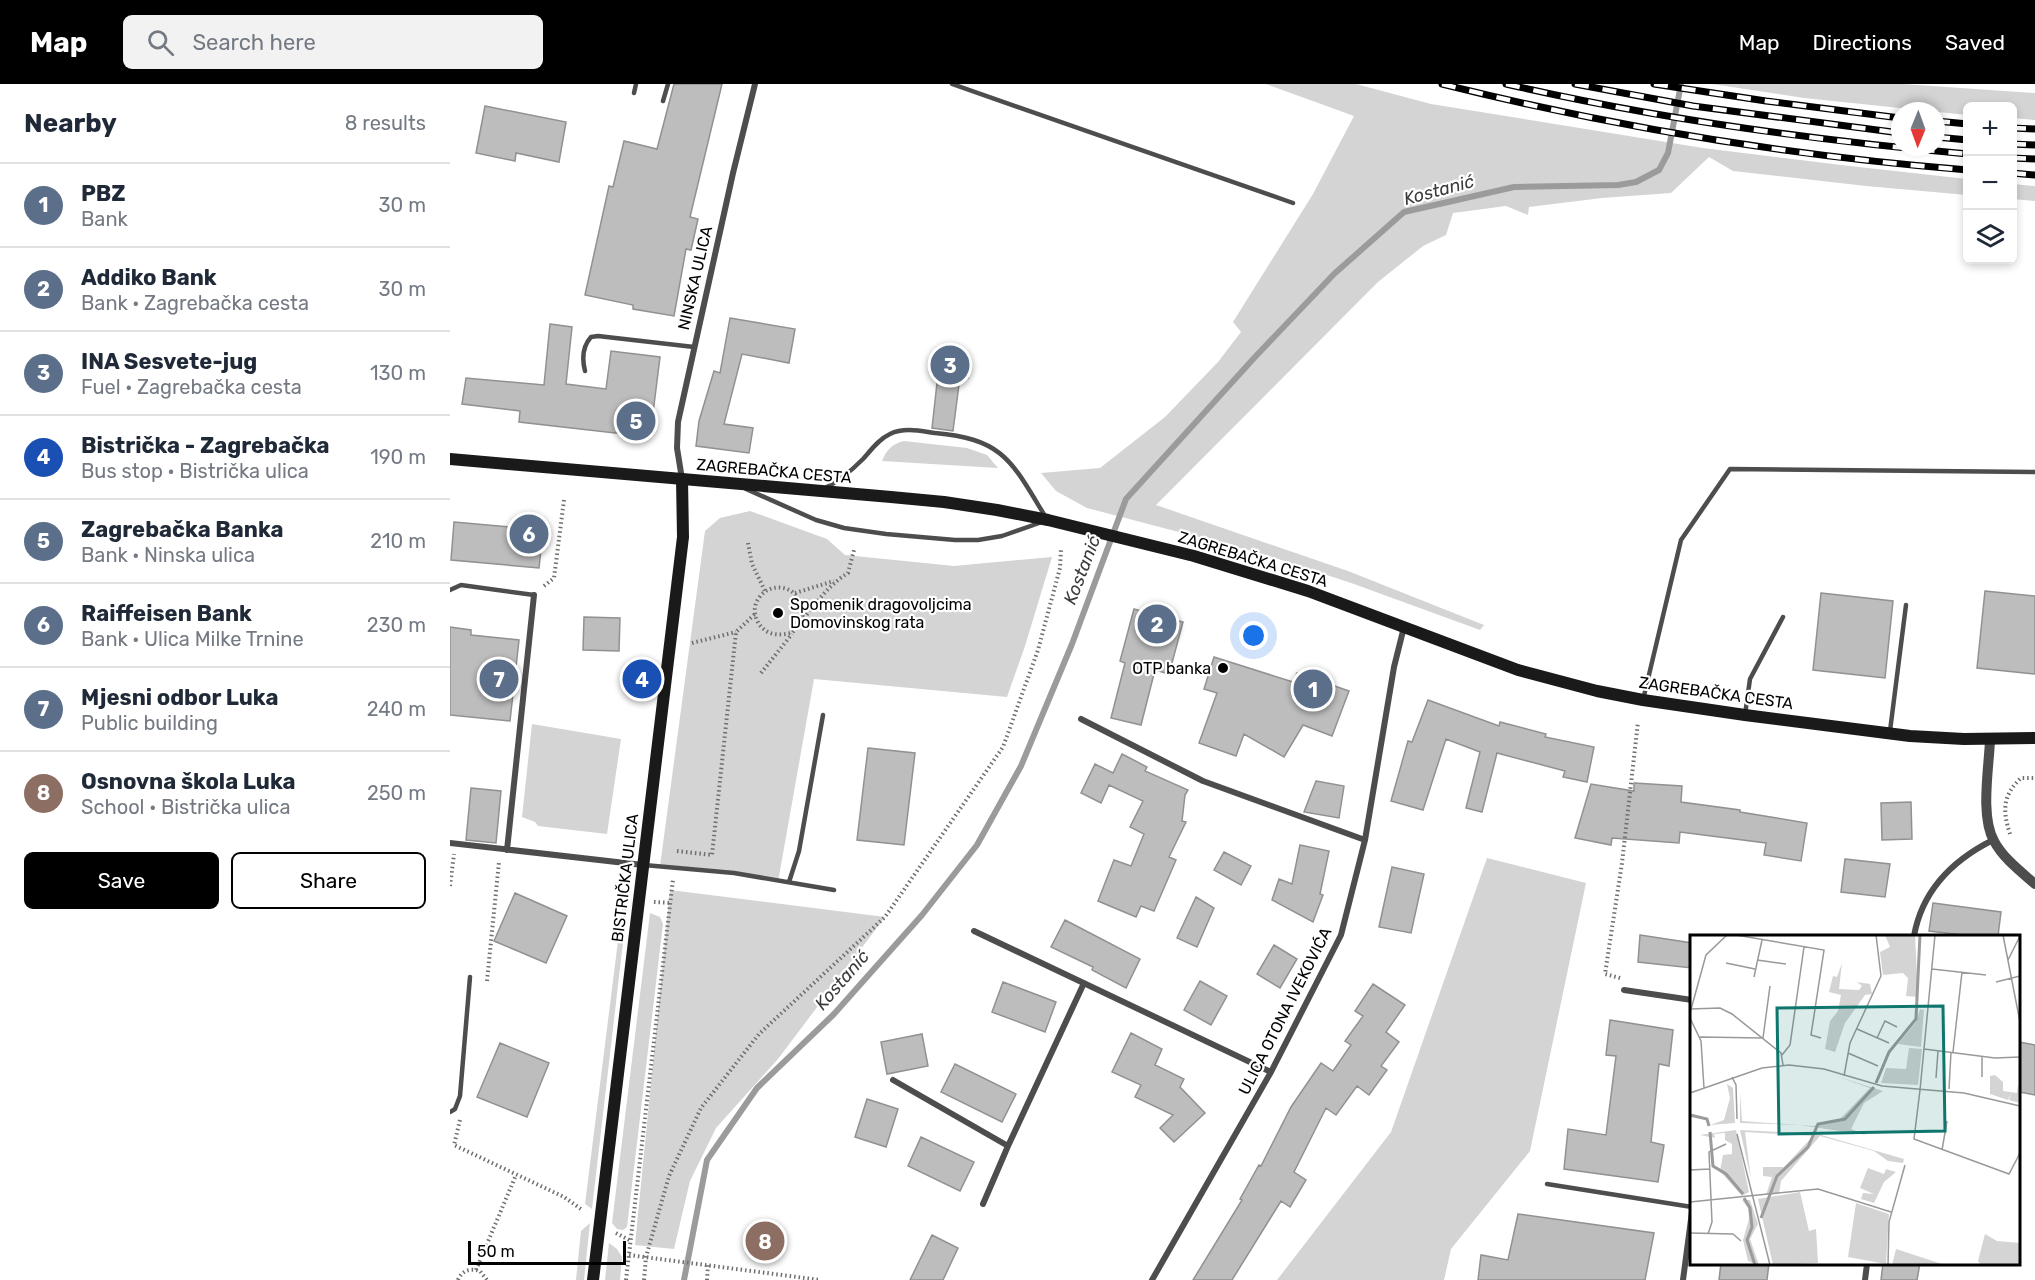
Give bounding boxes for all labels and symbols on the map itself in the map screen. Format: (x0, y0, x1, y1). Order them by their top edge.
north arrow (1891, 102, 1945, 156)
water label: Kostanić (1401, 170, 1477, 210)
street label: NINSKA ULICA (674, 224, 716, 332)
pin: 3 (930, 342, 970, 388)
pin: 5 (616, 398, 656, 444)
street label: ZAGREBAČKA CESTA (696, 454, 853, 487)
pin: 6 (510, 512, 548, 556)
street label: ZAGREBAČKA CESTA (1176, 526, 1331, 591)
water label: Kostanić (1059, 532, 1105, 608)
place label: Spomenik dragovoljcima Domovinskog rata (790, 595, 972, 632)
pin: 2 (1138, 602, 1176, 646)
marker: Spomenik dragovoljcima Domovinskog rata (771, 606, 785, 620)
your location (1239, 621, 1268, 650)
pin: 7 (479, 656, 518, 702)
pin: 4 (622, 656, 662, 702)
place label: OTP banka (1132, 659, 1211, 678)
marker: OTP banka (1216, 661, 1230, 675)
pin: 1 (1294, 666, 1332, 712)
street label: ZAGREBAČKA CESTA (1638, 672, 1795, 713)
street label: BISTRIČKA ULICA (607, 812, 642, 943)
street label: ULICA OTONA IVEKOVIĆA (1234, 923, 1336, 1098)
inset map (1690, 935, 2020, 1265)
water label: Kostanić (810, 946, 874, 1014)
pin: 8 (746, 1218, 784, 1264)
scale bar (468, 1238, 626, 1266)

